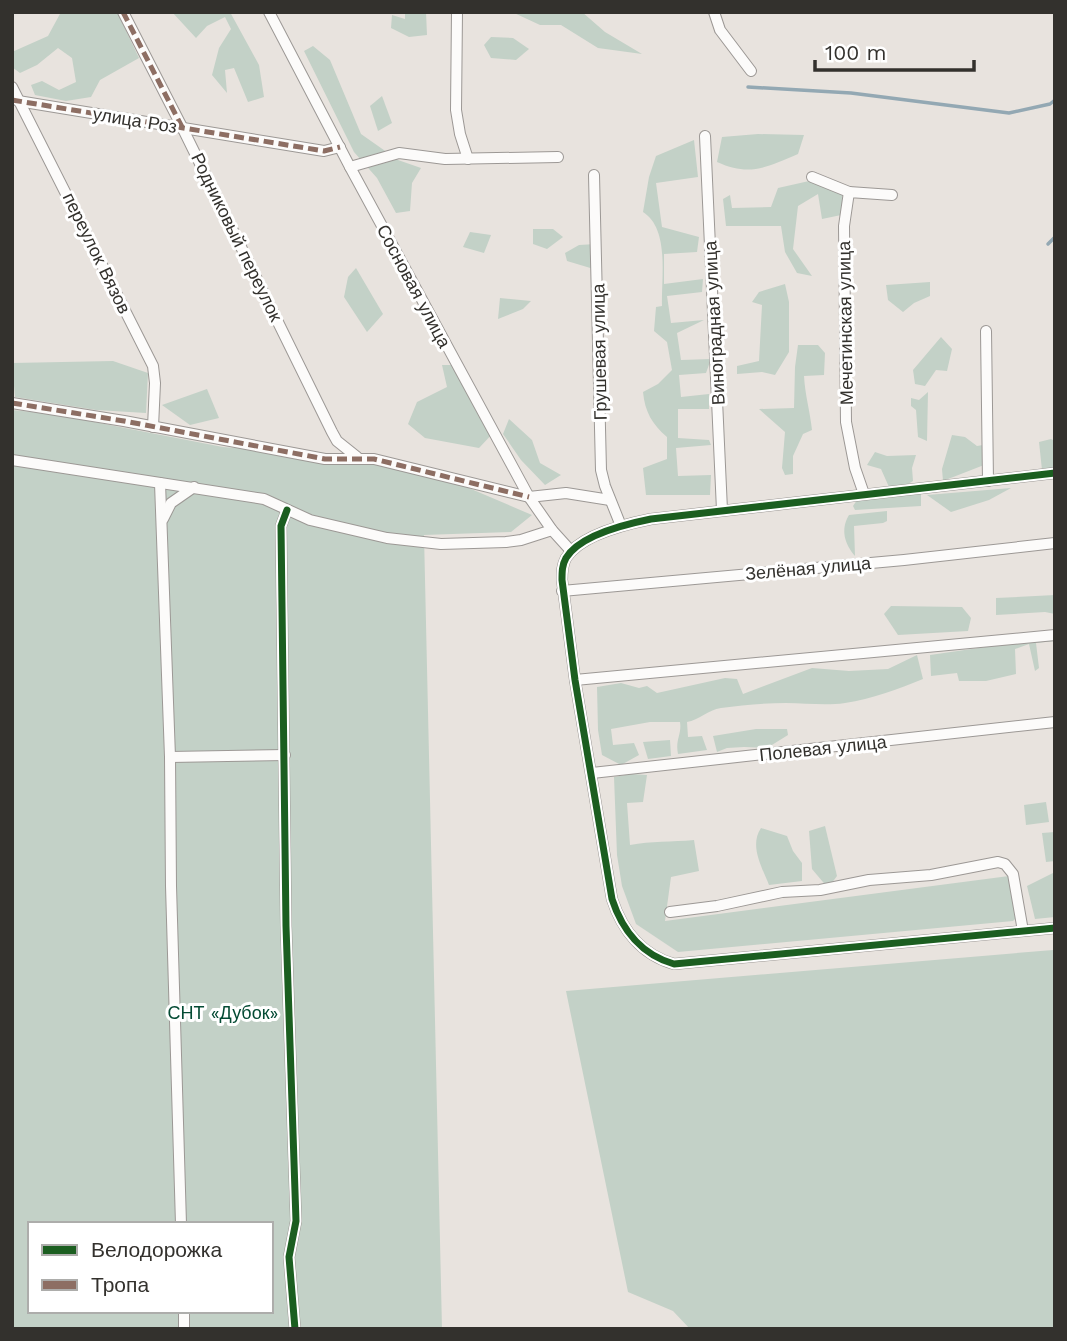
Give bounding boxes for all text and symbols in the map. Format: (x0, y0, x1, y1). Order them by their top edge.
scale bar (815, 28, 974, 72)
text: 100 m (825, 40, 887, 65)
street label: улица Роз (91, 103, 179, 137)
street label: Родниковый переулок (187, 149, 287, 325)
street label: переулок Вязов (59, 189, 135, 317)
street label: Сосновая улица (373, 221, 456, 352)
street label: Виноградная улица (699, 239, 729, 406)
street label: Мечетинская улица (833, 240, 857, 405)
street label: Грушевая улица (587, 282, 611, 421)
street label: Зелёная улица (744, 552, 873, 584)
street label: Полевая улица (758, 731, 889, 765)
park label: СНТ «Дубок» (168, 1002, 278, 1023)
legend (28, 1222, 273, 1313)
text: Велодорожка (91, 1237, 222, 1262)
text: Тропа (91, 1272, 149, 1297)

